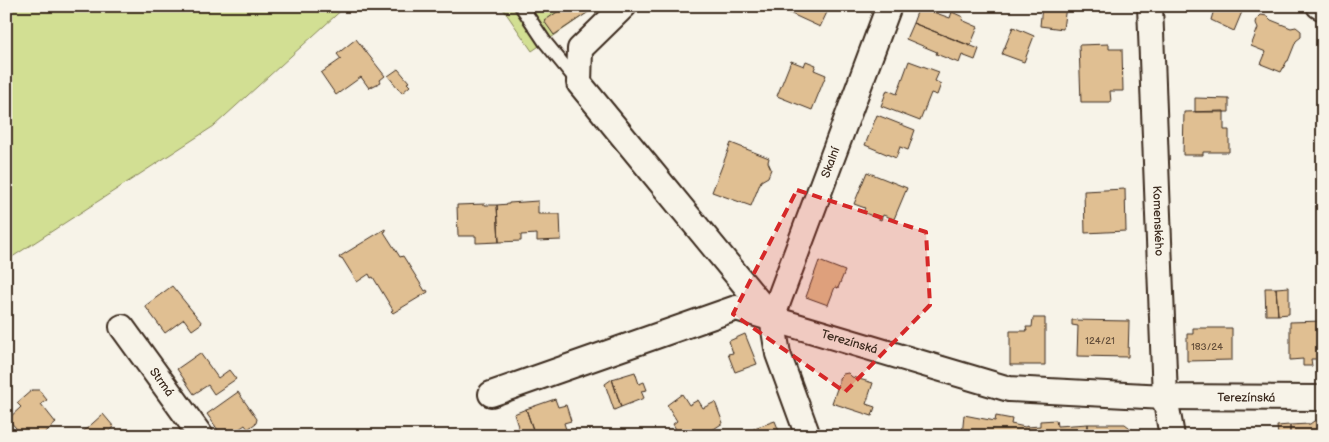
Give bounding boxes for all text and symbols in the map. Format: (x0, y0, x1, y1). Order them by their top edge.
street label: Skalní (818, 145, 844, 180)
street label: Komenského (1149, 185, 1167, 257)
street label: Terezínská (819, 327, 880, 358)
house number: 124/21 (1085, 335, 1115, 347)
house number: 183/24 (1191, 341, 1223, 353)
street label: Strmá (146, 365, 177, 400)
street label: Terezínská (1217, 390, 1276, 406)

